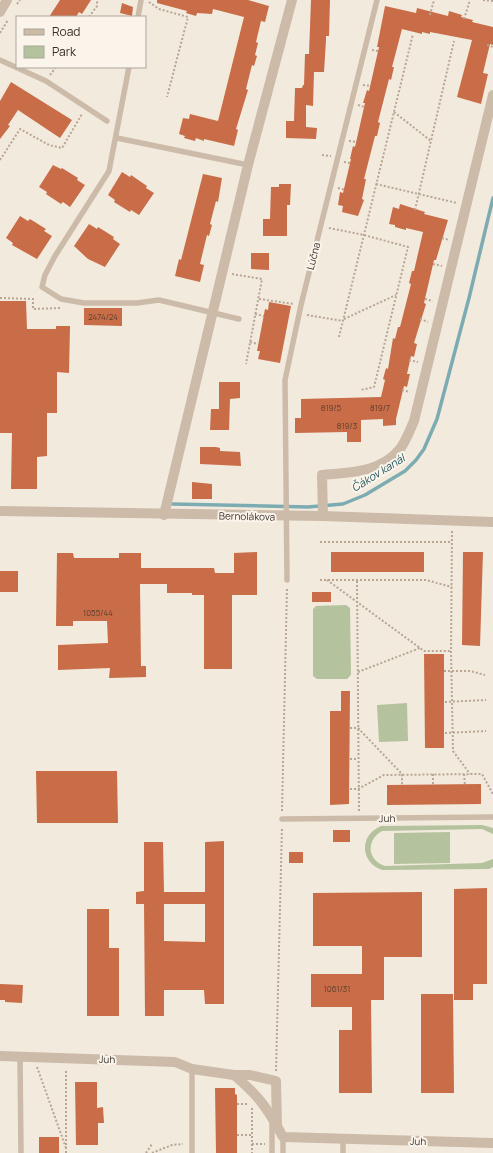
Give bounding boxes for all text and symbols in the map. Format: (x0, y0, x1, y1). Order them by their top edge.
legend (16, 16, 146, 68)
text: Road (52, 23, 80, 40)
text: Park (52, 43, 77, 60)
street label: Lúčna (303, 241, 323, 271)
house number: 2474/24 (88, 311, 118, 322)
house number: 819/5 (321, 402, 342, 413)
house number: 819/7 (370, 402, 390, 413)
house number: 819/3 (337, 420, 357, 431)
water label: Čákov kanál (348, 450, 408, 495)
street label: Bernolákova (219, 509, 275, 523)
house number: 1055/44 (83, 607, 113, 618)
street label: Juh (379, 811, 395, 825)
house number: 1061/31 (324, 983, 350, 994)
street label: Juh (99, 1052, 115, 1066)
street label: Juh (410, 1134, 426, 1148)

